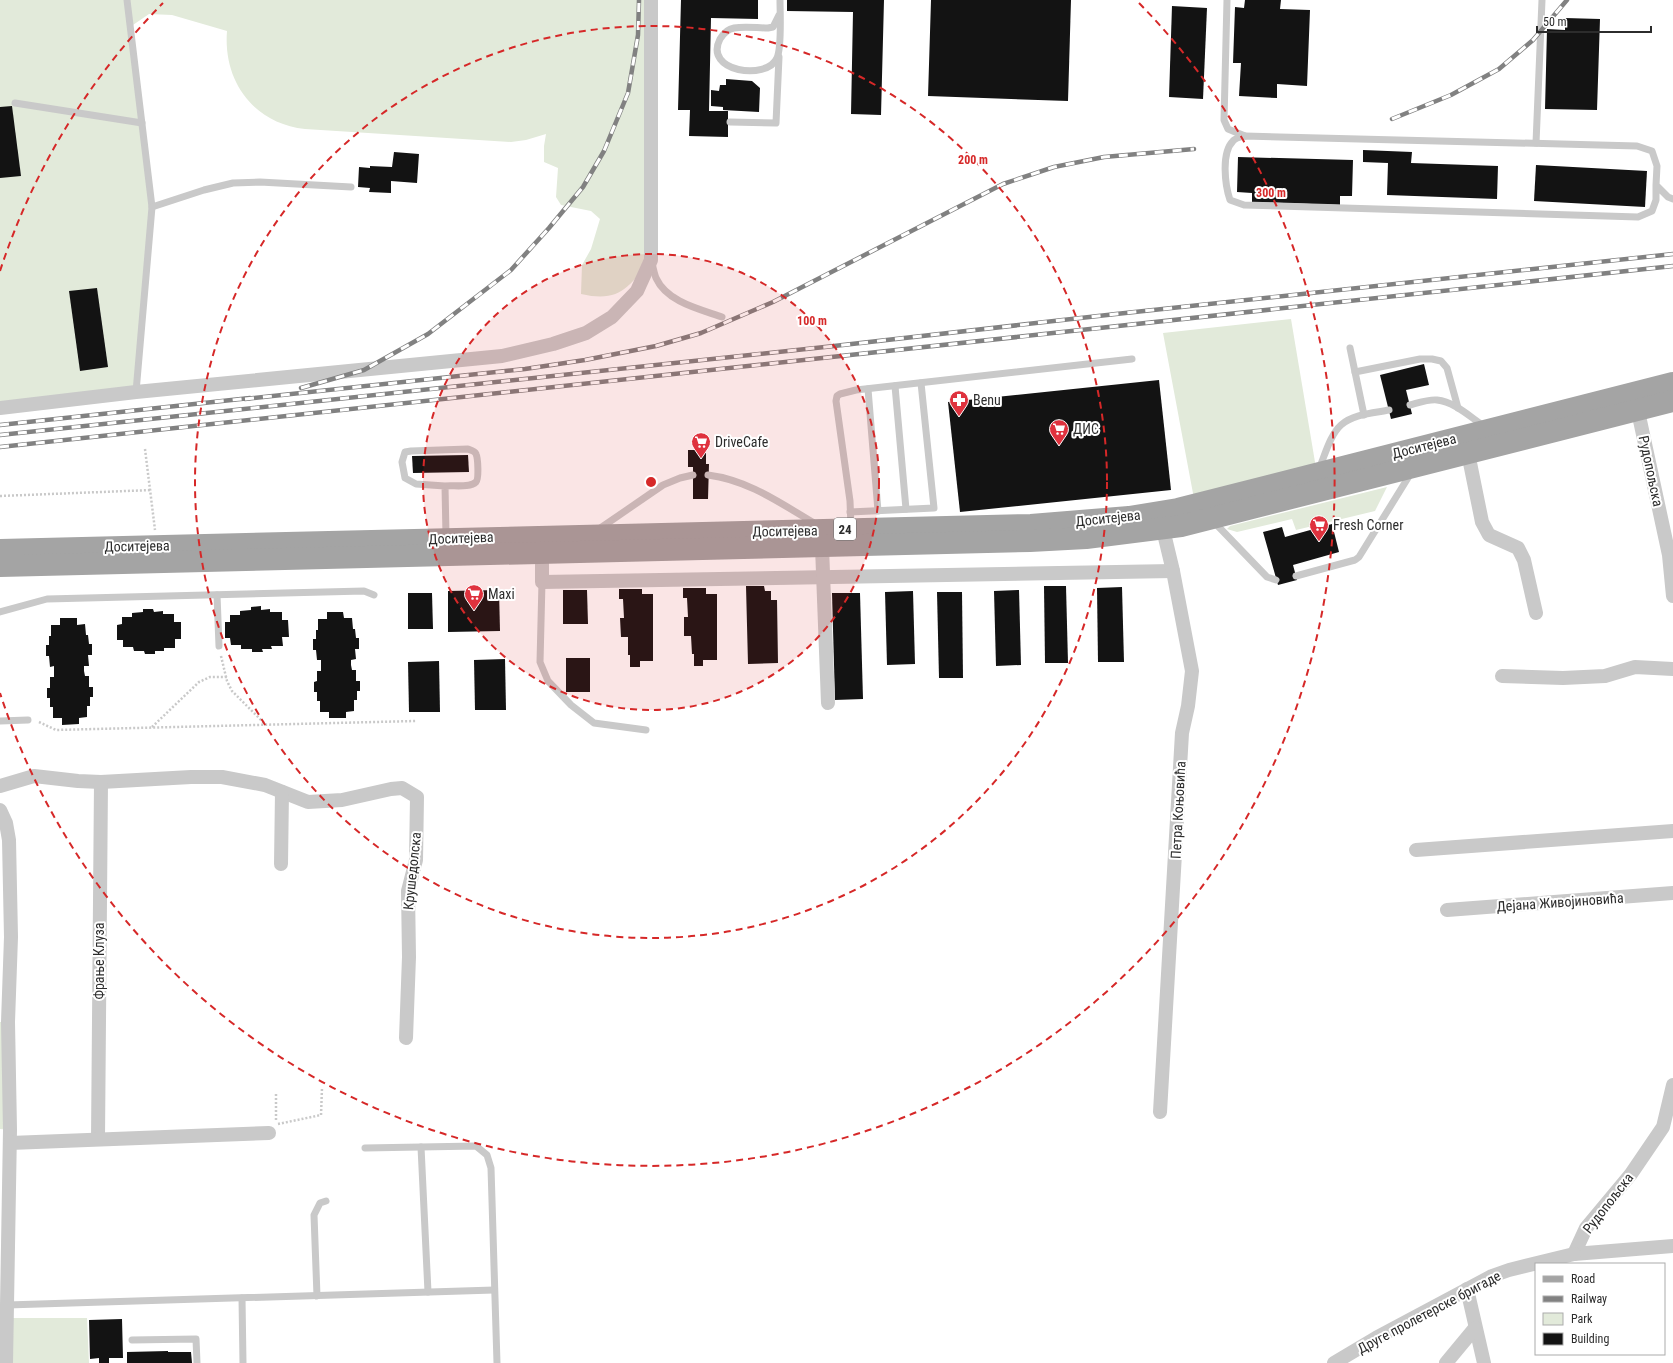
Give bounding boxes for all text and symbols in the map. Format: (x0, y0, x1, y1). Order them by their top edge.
scale bar (1537, 8, 1651, 34)
text: 50 m (1543, 15, 1567, 29)
text: 200 m (958, 153, 988, 167)
text: 300 m (1256, 186, 1286, 200)
text: 100 m (797, 314, 827, 328)
pharmacy icon: Benu (948, 389, 970, 417)
place label: Benu (973, 392, 1001, 408)
supermarket icon: ДИС (1048, 418, 1070, 446)
place label: ДИС (1073, 421, 1099, 437)
street label: Доситејева (1390, 430, 1458, 462)
supermarket icon: DriveCafe (690, 431, 712, 459)
place label: DriveCafe (715, 434, 769, 450)
street label: Рудопољска (1636, 434, 1666, 508)
centre of rings (644, 475, 658, 489)
street label: Доситејева (1075, 507, 1141, 529)
supermarket icon: Fresh Corner (1308, 514, 1330, 542)
place label: Fresh Corner (1333, 517, 1403, 533)
road number: 24 (834, 518, 856, 540)
street label: Доситејева (752, 522, 818, 540)
street label: Доситејева (428, 529, 494, 547)
street label: Доситејева (104, 537, 170, 555)
supermarket icon: Maxi (463, 583, 485, 611)
place label: Maxi (488, 586, 515, 602)
street label: Петра Коњовића (1167, 761, 1189, 859)
street label: Крушедолска (400, 831, 424, 911)
street label: Дејана Живојиновића (1496, 890, 1624, 914)
street label: Фрање Клуза (91, 922, 107, 1000)
street label: Рудопољска (1580, 1170, 1636, 1236)
legend (1535, 1263, 1665, 1355)
street label: Друге пролетерске бригаде (1355, 1267, 1504, 1357)
text: Road (1571, 1272, 1595, 1286)
text: Railway (1571, 1292, 1607, 1306)
text: Park (1571, 1312, 1593, 1326)
text: Building (1571, 1332, 1609, 1346)

